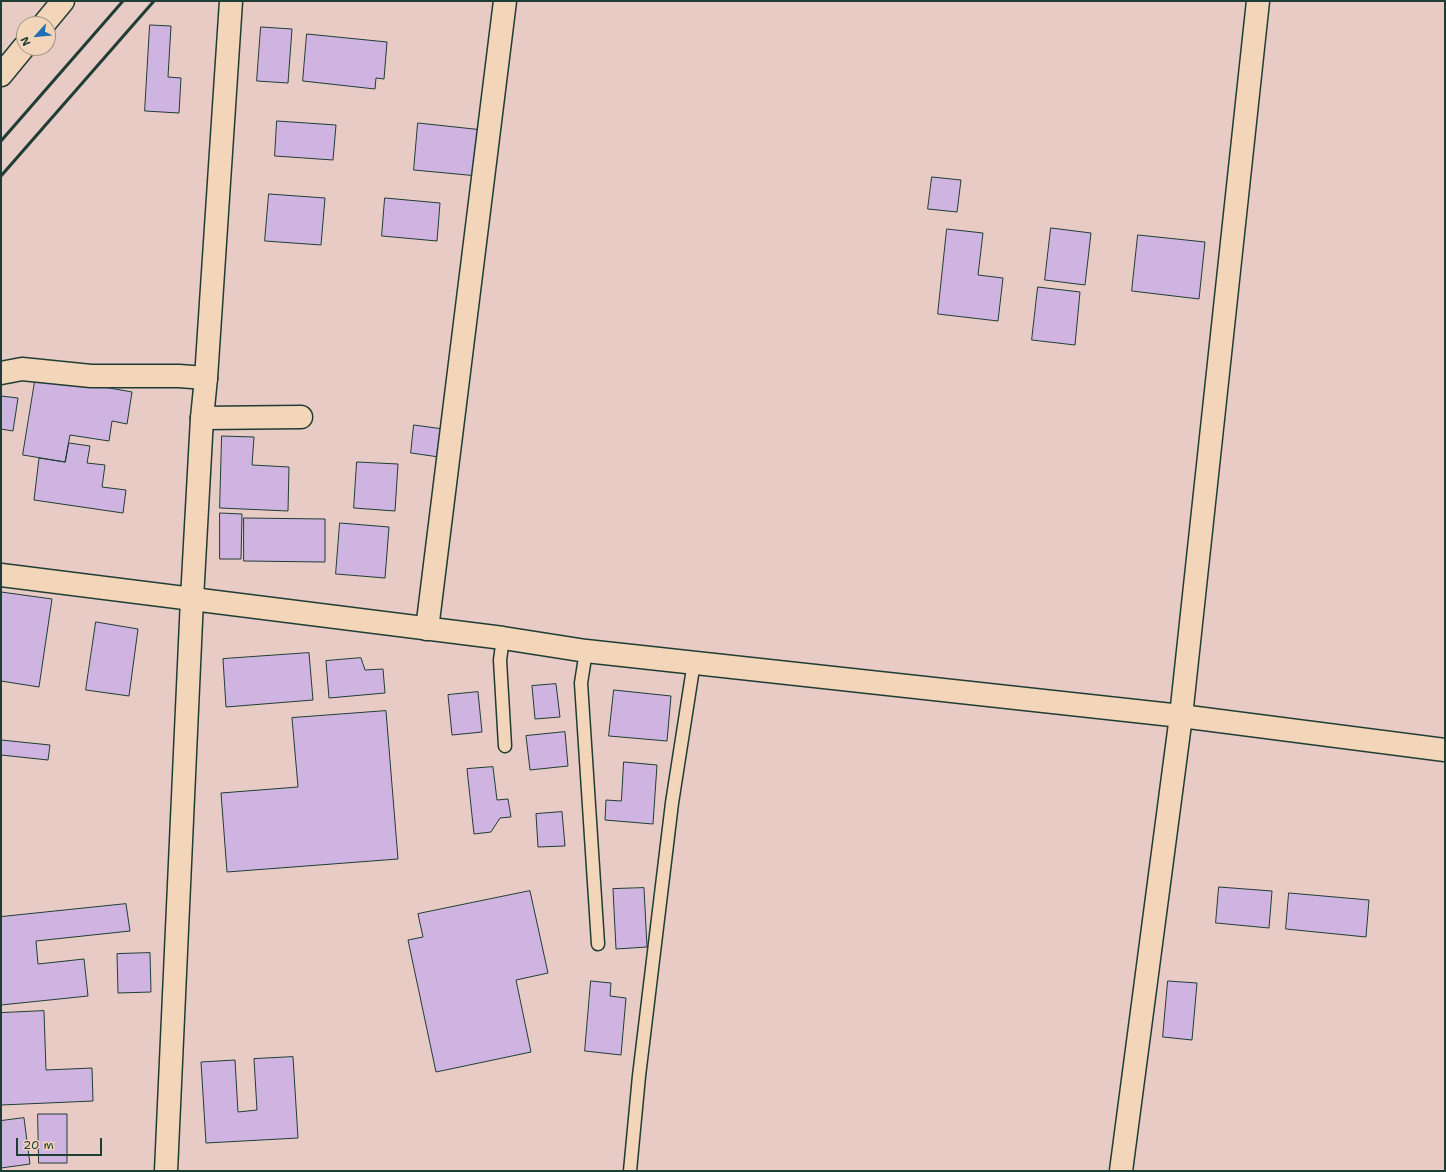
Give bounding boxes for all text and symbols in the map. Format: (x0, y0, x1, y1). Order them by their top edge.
north arrow (16, 16, 56, 56)
text: N (17, 34, 34, 49)
scale bar (18, 1130, 104, 1156)
text: 20 m (23, 1137, 54, 1153)

